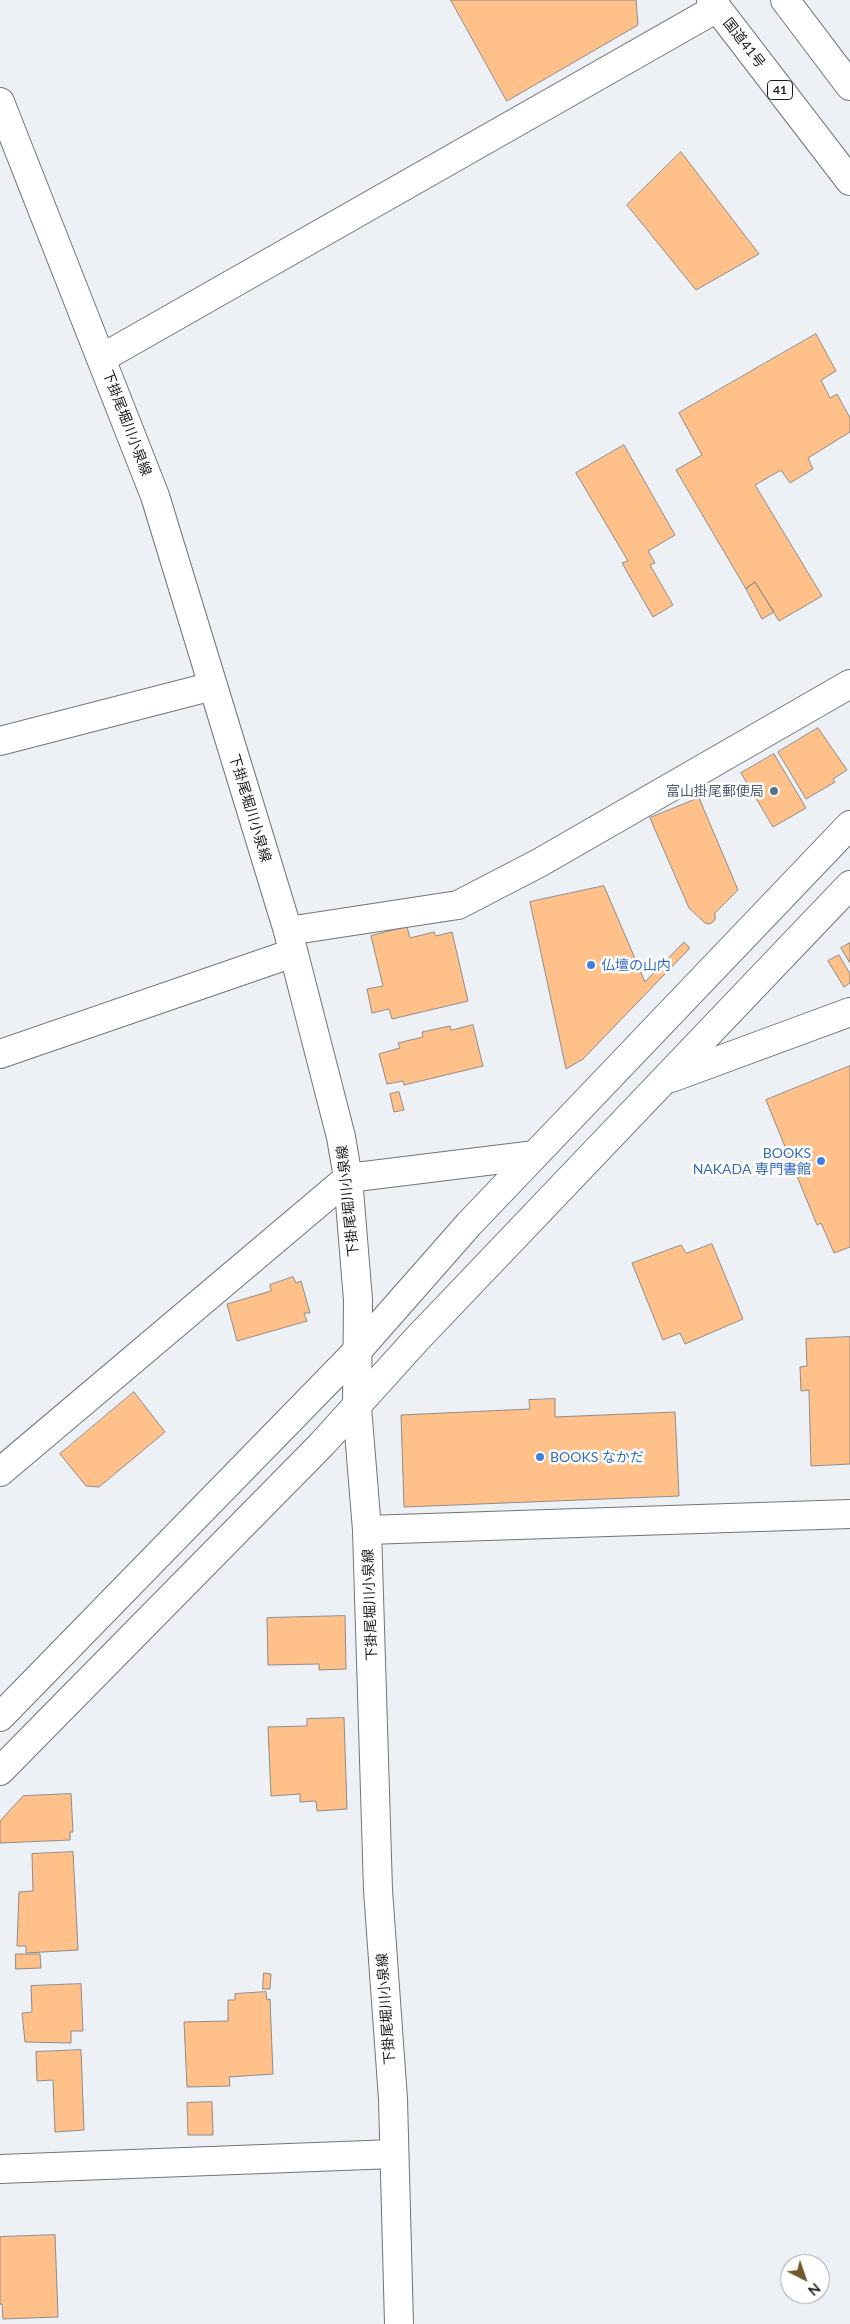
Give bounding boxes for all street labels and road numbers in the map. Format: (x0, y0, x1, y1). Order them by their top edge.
street label: 国道41号 (719, 15, 769, 71)
road number: 41 (768, 80, 792, 100)
street label: 下掛尾堀川小泉線 (99, 368, 155, 478)
street label: 下掛尾堀川小泉線 (226, 752, 274, 864)
street label: 下掛尾堀川小泉線 (334, 1144, 362, 1258)
street label: 下掛尾堀川小泉線 (360, 1549, 380, 1661)
street label: 下掛尾堀川小泉線 (374, 1953, 398, 2065)

